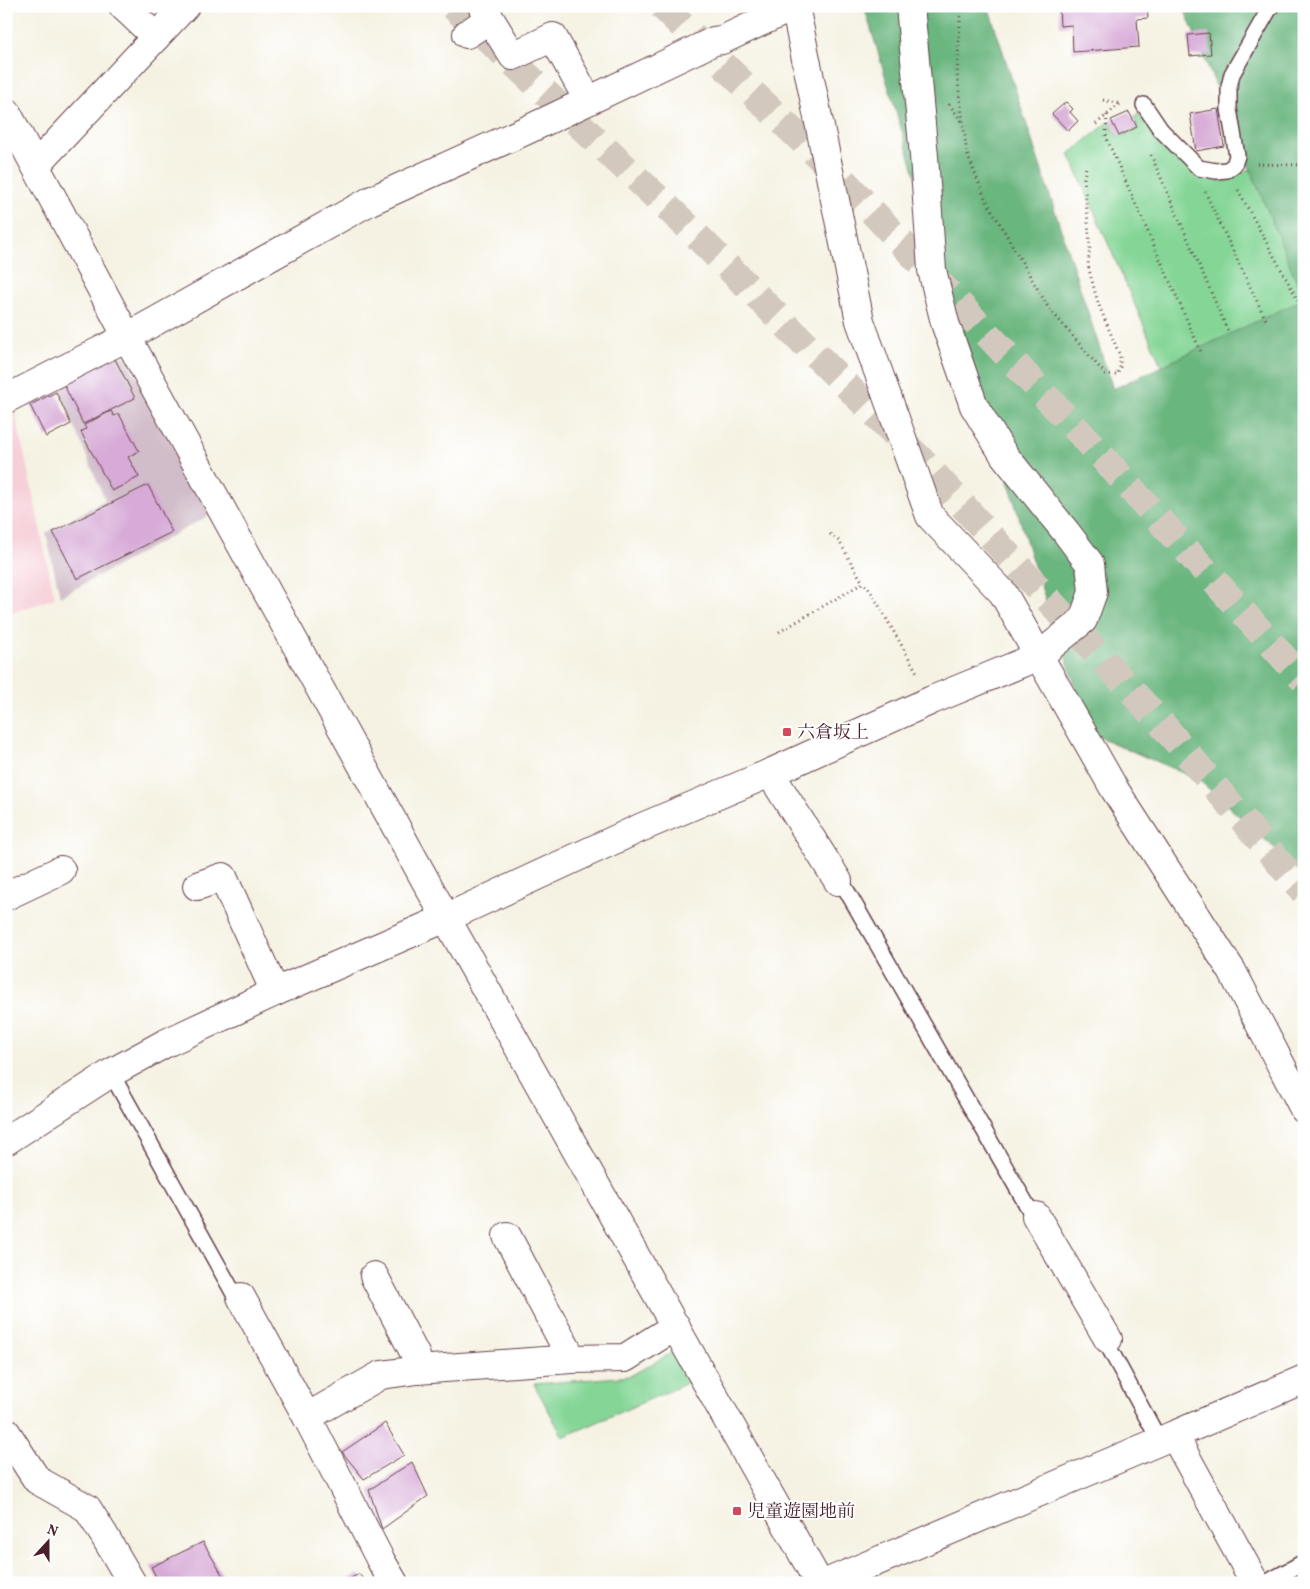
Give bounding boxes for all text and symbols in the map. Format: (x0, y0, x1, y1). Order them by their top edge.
place label: 六倉坂上 (797, 721, 869, 746)
marker: 六倉坂上 (781, 726, 793, 738)
place label: 児童遊園地前 (747, 1500, 855, 1525)
marker: 児童遊園地前 (731, 1505, 743, 1517)
north arrow (22, 1516, 72, 1566)
text: N (44, 1521, 60, 1542)

